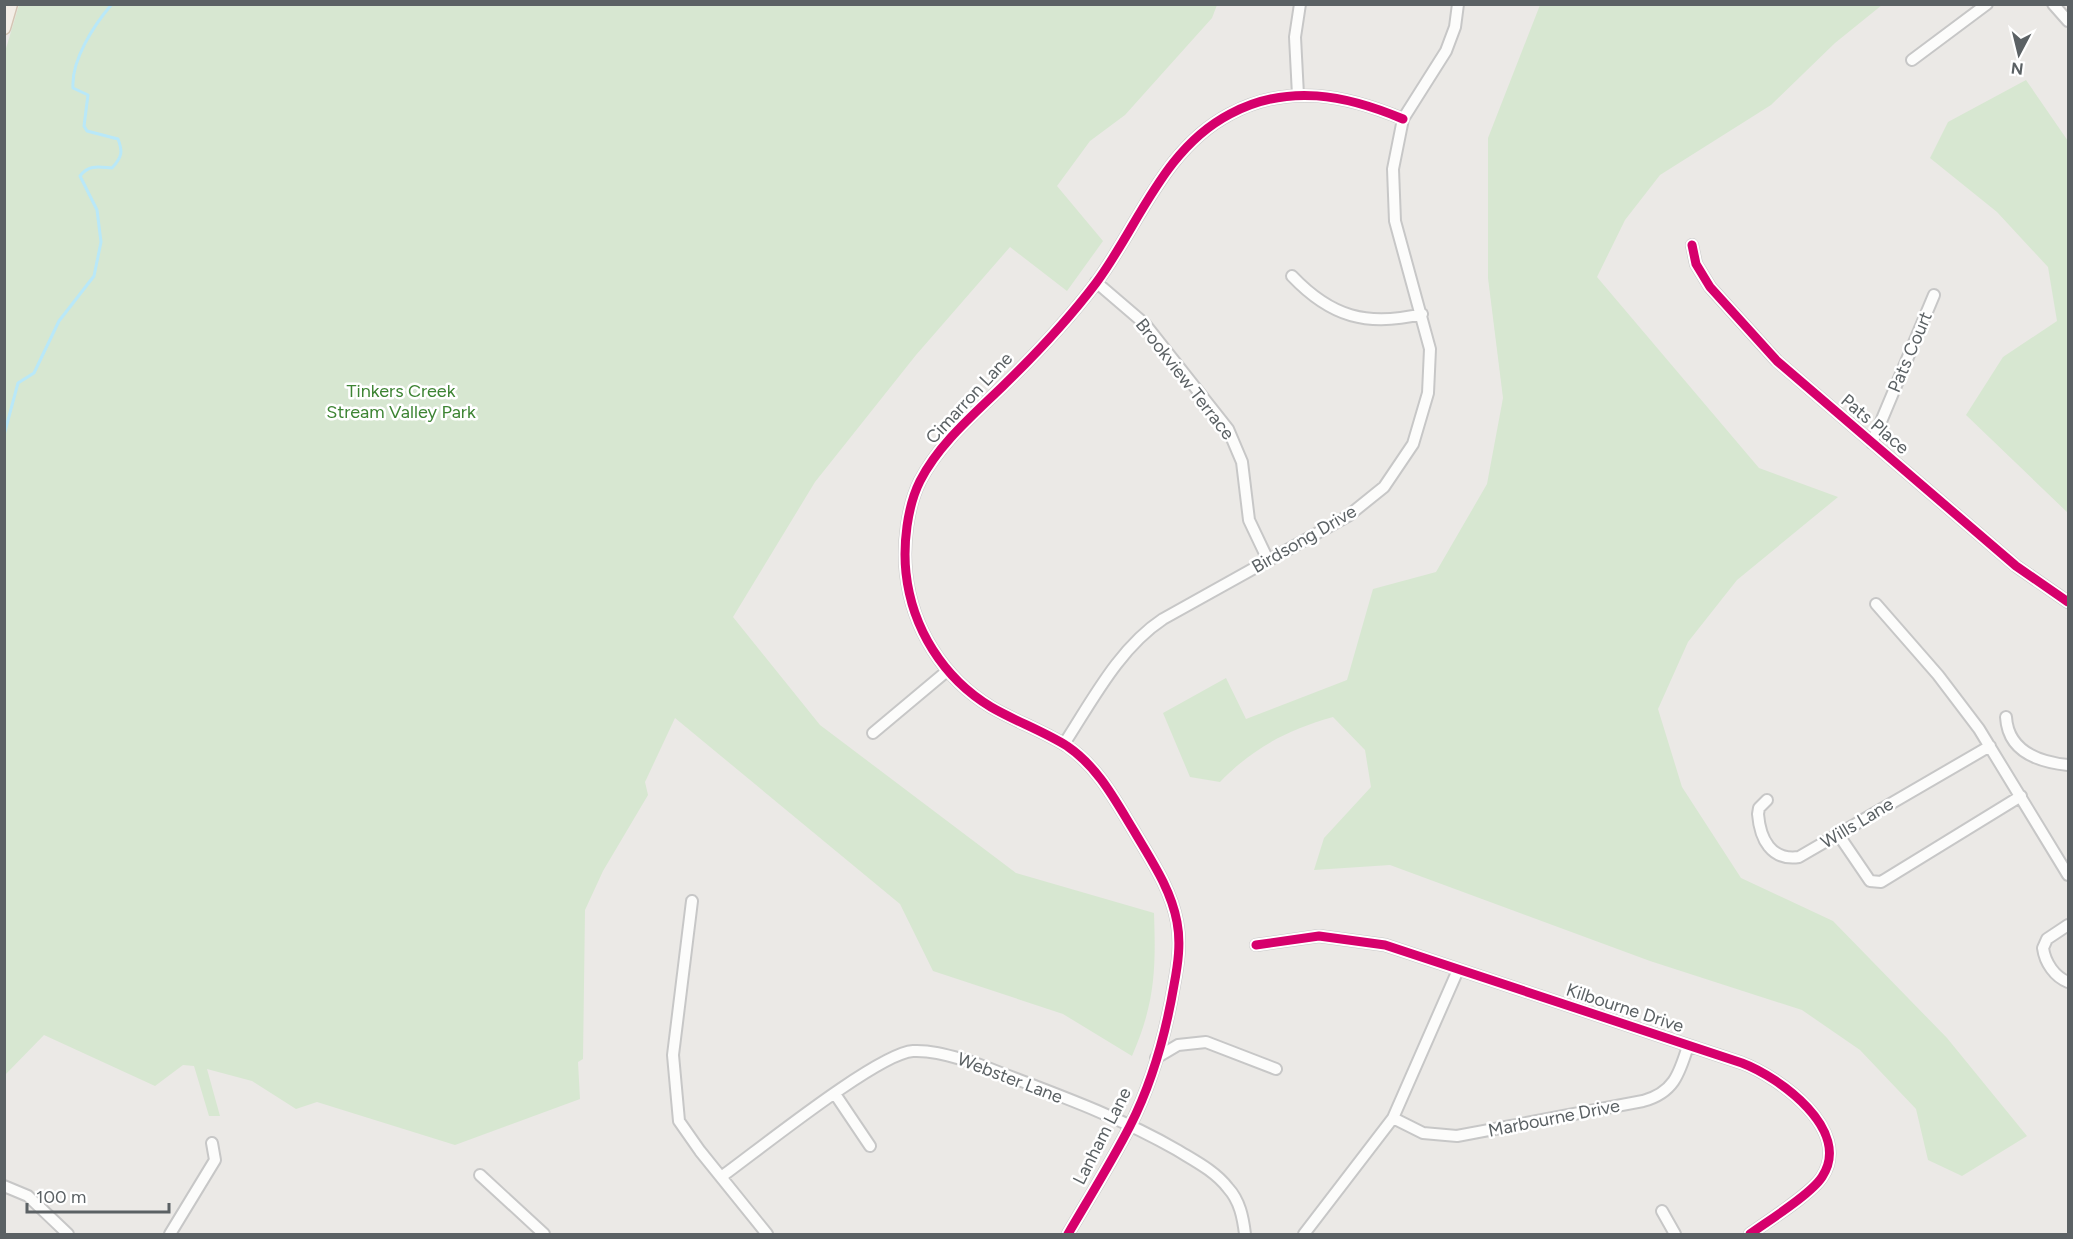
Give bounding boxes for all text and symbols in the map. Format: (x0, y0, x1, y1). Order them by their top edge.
north arrow (1989, 24, 2049, 84)
text: N (2010, 58, 2025, 79)
street label: Pats Court (1883, 308, 1937, 396)
street label: Brookview Terrace (1131, 314, 1239, 444)
street label: Cimarron Lane (921, 348, 1017, 448)
park label: Tinkers Creek Stream Valley Park (326, 380, 476, 423)
street label: Pats Place (1836, 389, 1914, 459)
street label: Birdsong Drive (1248, 500, 1360, 578)
street label: Wills Lane (1817, 793, 1897, 853)
street label: Kilbourne Drive (1564, 979, 1687, 1037)
street label: Webster Lane (954, 1048, 1066, 1108)
street label: Lanham Lane (1068, 1084, 1136, 1188)
street label: Marbourne Drive (1486, 1094, 1622, 1142)
scale bar (27, 1176, 170, 1214)
text: 100 m (36, 1186, 86, 1208)

